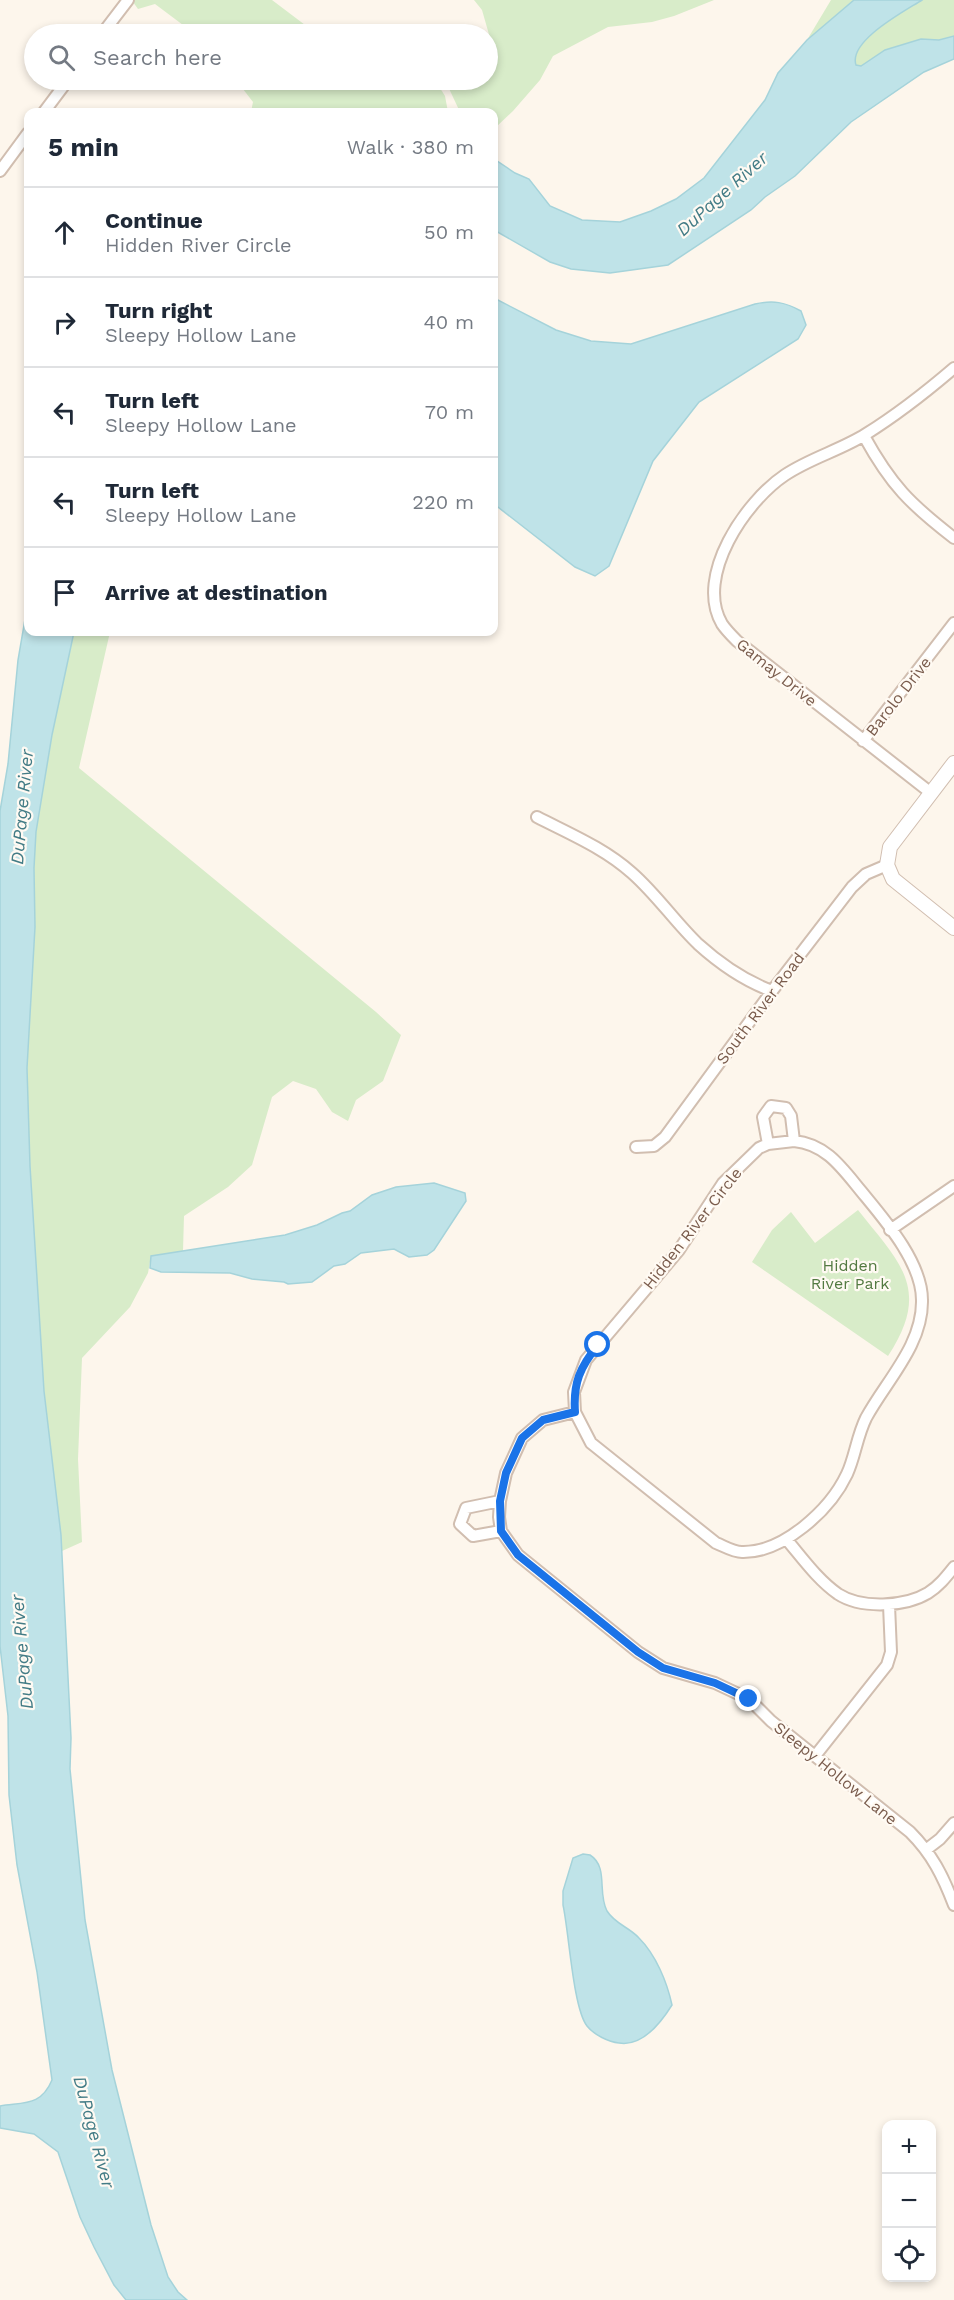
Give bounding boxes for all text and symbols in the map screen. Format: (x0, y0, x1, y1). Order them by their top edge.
search box (24, 24, 498, 90)
icon: search (45, 41, 78, 74)
text: Search here (93, 45, 222, 70)
text: 5 min (48, 132, 119, 162)
text: Walk · 380 m (347, 135, 474, 159)
water label: DuPage River (672, 147, 772, 240)
text: Continue (105, 208, 203, 233)
icon: ahead (48, 216, 81, 249)
text: 50 m (424, 220, 474, 244)
text: Hidden River Circle (105, 233, 292, 257)
text: Turn right (105, 298, 212, 323)
icon: right (48, 306, 81, 339)
text: 40 m (423, 310, 474, 334)
text: Sleepy Hollow Lane (105, 323, 297, 347)
text: Turn left (105, 388, 199, 413)
icon: left (48, 396, 81, 429)
text: 70 m (425, 400, 474, 424)
text: Sleepy Hollow Lane (105, 413, 297, 437)
text: Turn left (105, 478, 199, 503)
icon: left (48, 486, 81, 519)
text: 220 m (412, 490, 474, 514)
text: Sleepy Hollow Lane (105, 503, 297, 527)
icon: arrive (48, 576, 81, 609)
text: Arrive at destination (105, 580, 328, 605)
street label: Gamay Drive (733, 634, 821, 710)
street label: Barolo Drive (862, 653, 935, 740)
water label: DuPage River (6, 748, 37, 865)
street label: South River Road (712, 949, 809, 1068)
street label: Hidden River Circle (639, 1164, 746, 1293)
park label: Hidden River Park (811, 1256, 889, 1293)
route start (584, 1331, 610, 1357)
water label: DuPage River (6, 1593, 37, 1710)
route end (735, 1685, 761, 1711)
street label: Sleepy Hollow Lane (770, 1718, 901, 1829)
water label: DuPage River (69, 2074, 120, 2191)
map controls (882, 2120, 936, 2282)
button: + (882, 2120, 936, 2174)
button: − (882, 2174, 936, 2228)
button: locate (882, 2228, 936, 2282)

